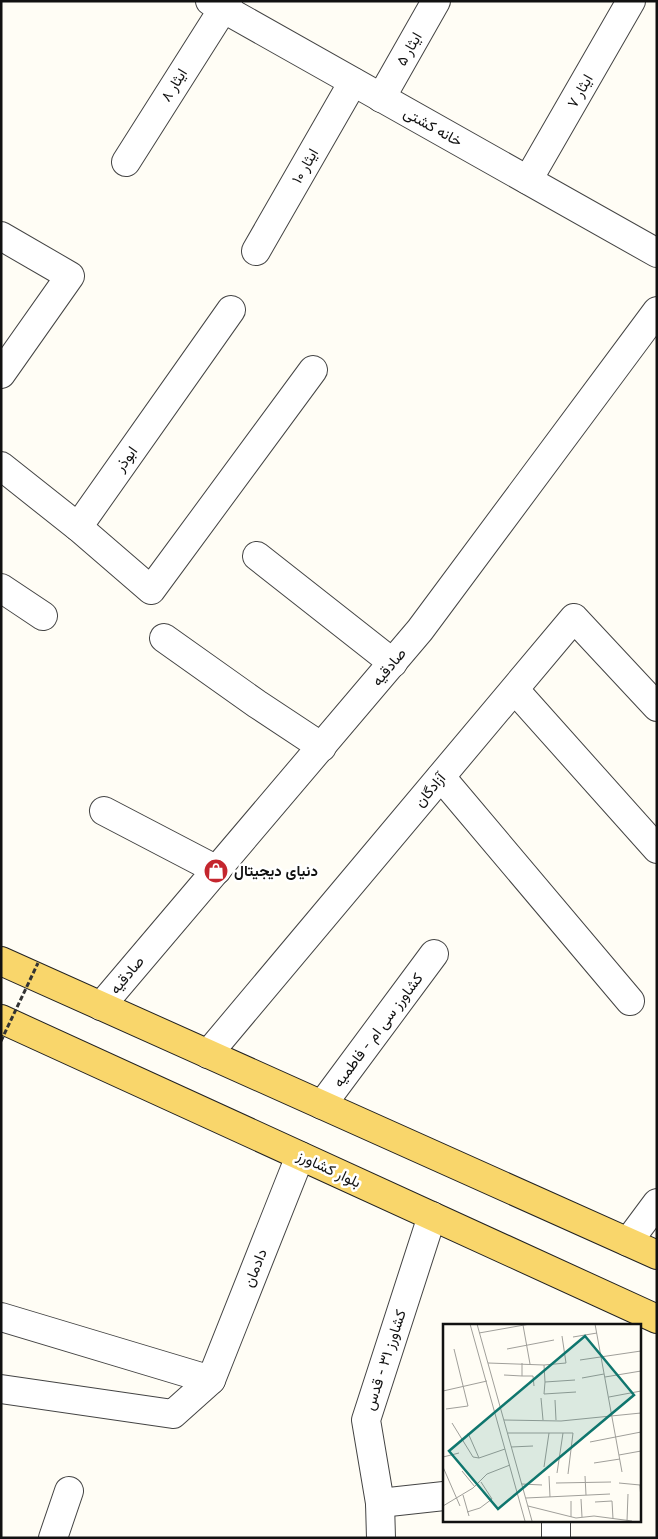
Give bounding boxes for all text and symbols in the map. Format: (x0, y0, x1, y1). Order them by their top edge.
street label: ایثار ۵ (392, 29, 426, 69)
street label: ایثار ۸ (157, 65, 191, 105)
street label: ایثار ۷ (563, 71, 597, 111)
street label: خانه کشتی (400, 104, 465, 151)
street label: ایثار ۱۰ (288, 145, 322, 187)
street label: ابوذر (110, 443, 141, 476)
street label: صادقیه (368, 644, 410, 690)
street label: آزادگان (411, 768, 450, 811)
shop icon: دنیای دیجیتال (203, 858, 229, 884)
place label: دنیای دیجیتال (234, 862, 318, 880)
street label: صادقیه (106, 952, 148, 998)
street label: کشاورز سی ام - فاطمیه (329, 969, 428, 1091)
street label: بلوار کشاورز (293, 1146, 364, 1192)
street label: دادمان (239, 1246, 271, 1290)
street label: کشاورز ۳۱ - قدس (360, 1307, 411, 1413)
inset map (443, 1324, 640, 1522)

